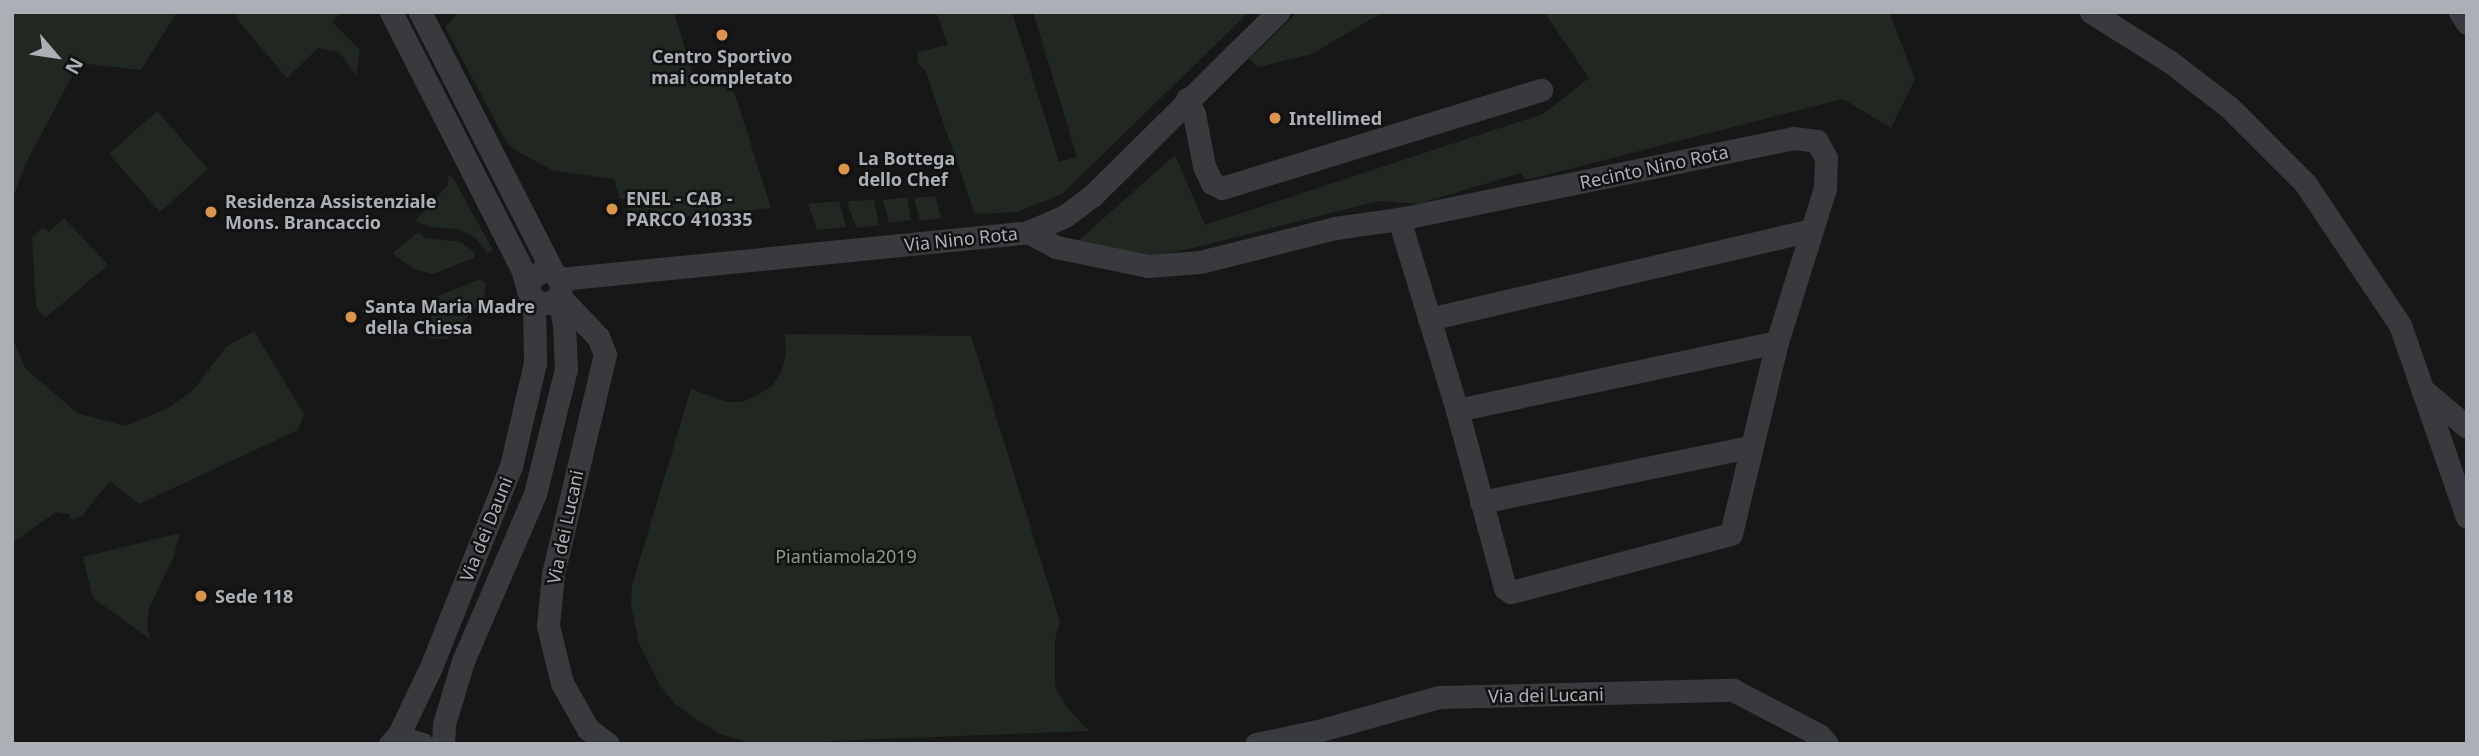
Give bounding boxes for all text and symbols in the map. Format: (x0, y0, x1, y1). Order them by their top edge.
north arrow (21, 21, 91, 91)
marker: Centro Sportivo mai completato (714, 27, 730, 43)
place label: Centro Sportivo mai completato (651, 46, 793, 88)
text: N (59, 53, 89, 79)
place label: Intellimed (1289, 107, 1382, 129)
marker: Intellimed (1267, 110, 1283, 126)
street label: Recinto Nino Rota (1578, 141, 1730, 193)
place label: La Bottega dello Chef (858, 148, 955, 190)
marker: La Bottega dello Chef (836, 161, 852, 177)
place label: ENEL - CAB - PARCO 410335 (626, 188, 752, 230)
place label: Residenza Assistenziale Mons. Brancaccio (225, 191, 436, 234)
marker: ENEL - CAB - PARCO 410335 (604, 201, 620, 217)
marker: Residenza Assistenziale Mons. Brancaccio (203, 204, 219, 220)
street label: Via Nino Rota (903, 222, 1019, 256)
place label: Santa Maria Madre della Chiesa (365, 296, 535, 338)
marker: Santa Maria Madre della Chiesa (343, 309, 359, 325)
street label: Via dei Lucani (542, 468, 588, 586)
street label: Via dei Dauni (455, 474, 517, 584)
park label: Piantiamola2019 (775, 545, 917, 567)
place label: Sede 118 (215, 585, 293, 607)
marker: Sede 118 (193, 588, 209, 604)
street label: Via dei Lucani (1488, 683, 1604, 707)

